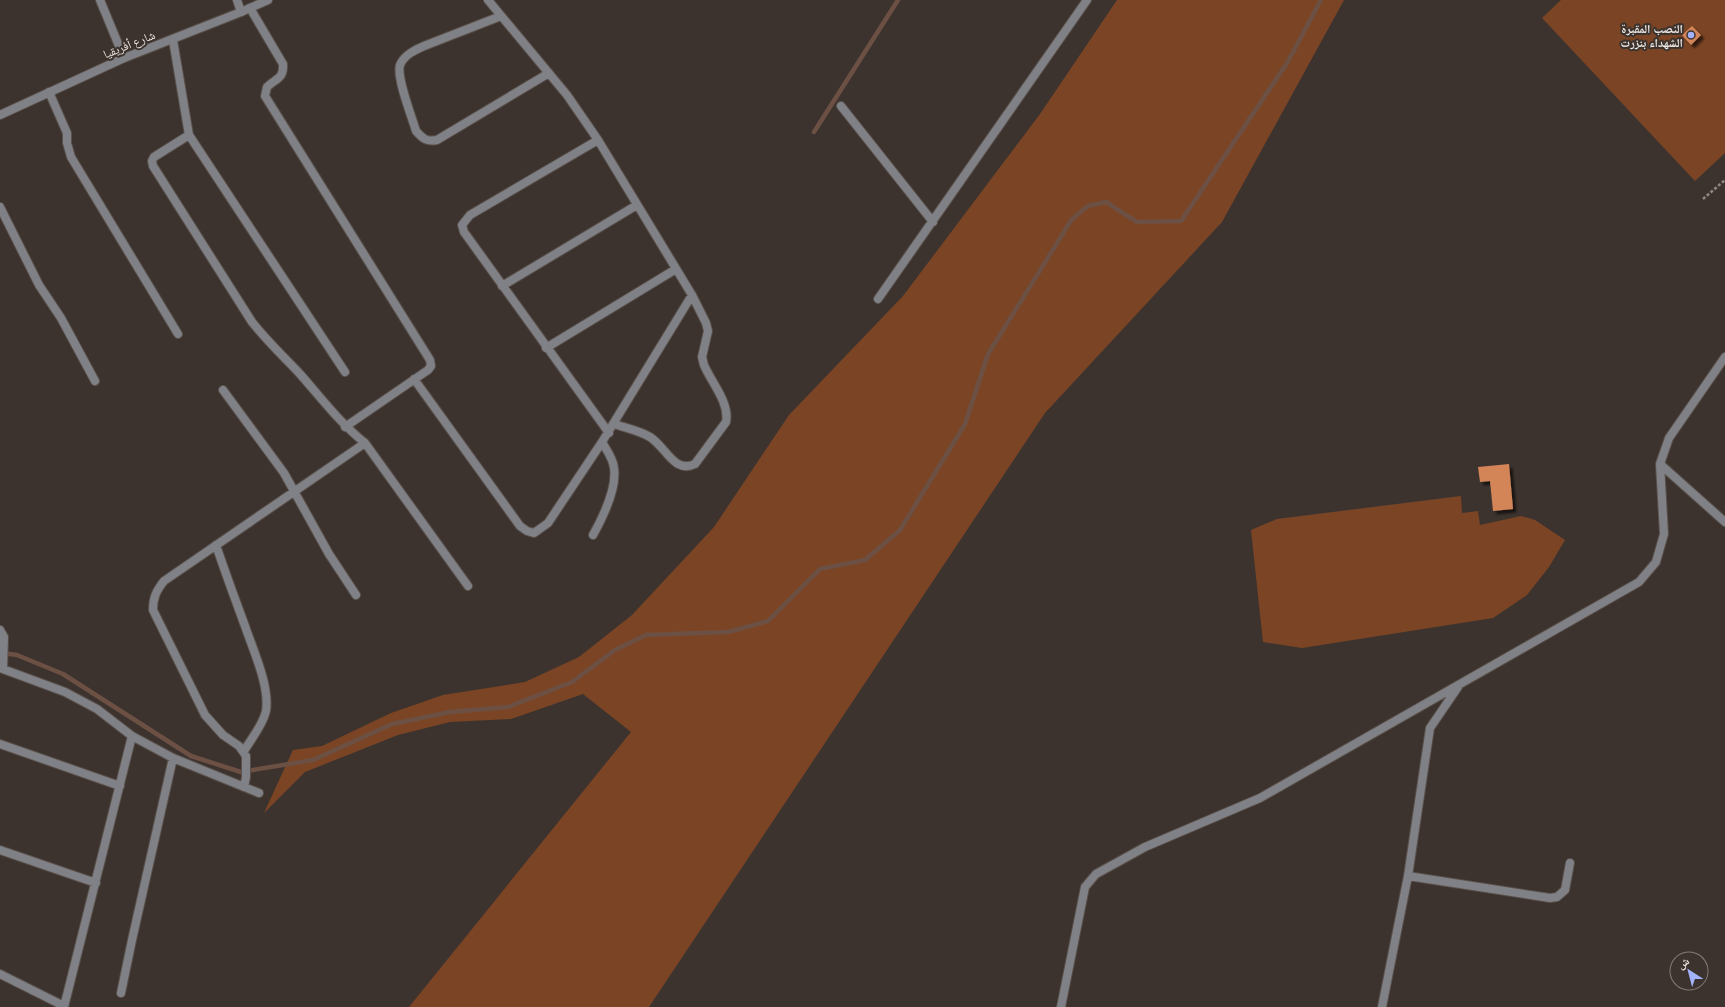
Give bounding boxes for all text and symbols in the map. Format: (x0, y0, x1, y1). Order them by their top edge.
place label: النصب المقبرة الشهداء بنزرت (1620, 21, 1683, 50)
street label: شارع أفريقيا (101, 27, 158, 62)
marker: النصب المقبرة الشهداء بنزرت (1686, 30, 1696, 40)
north arrow (1669, 951, 1709, 991)
text: ش (1674, 954, 1693, 973)

